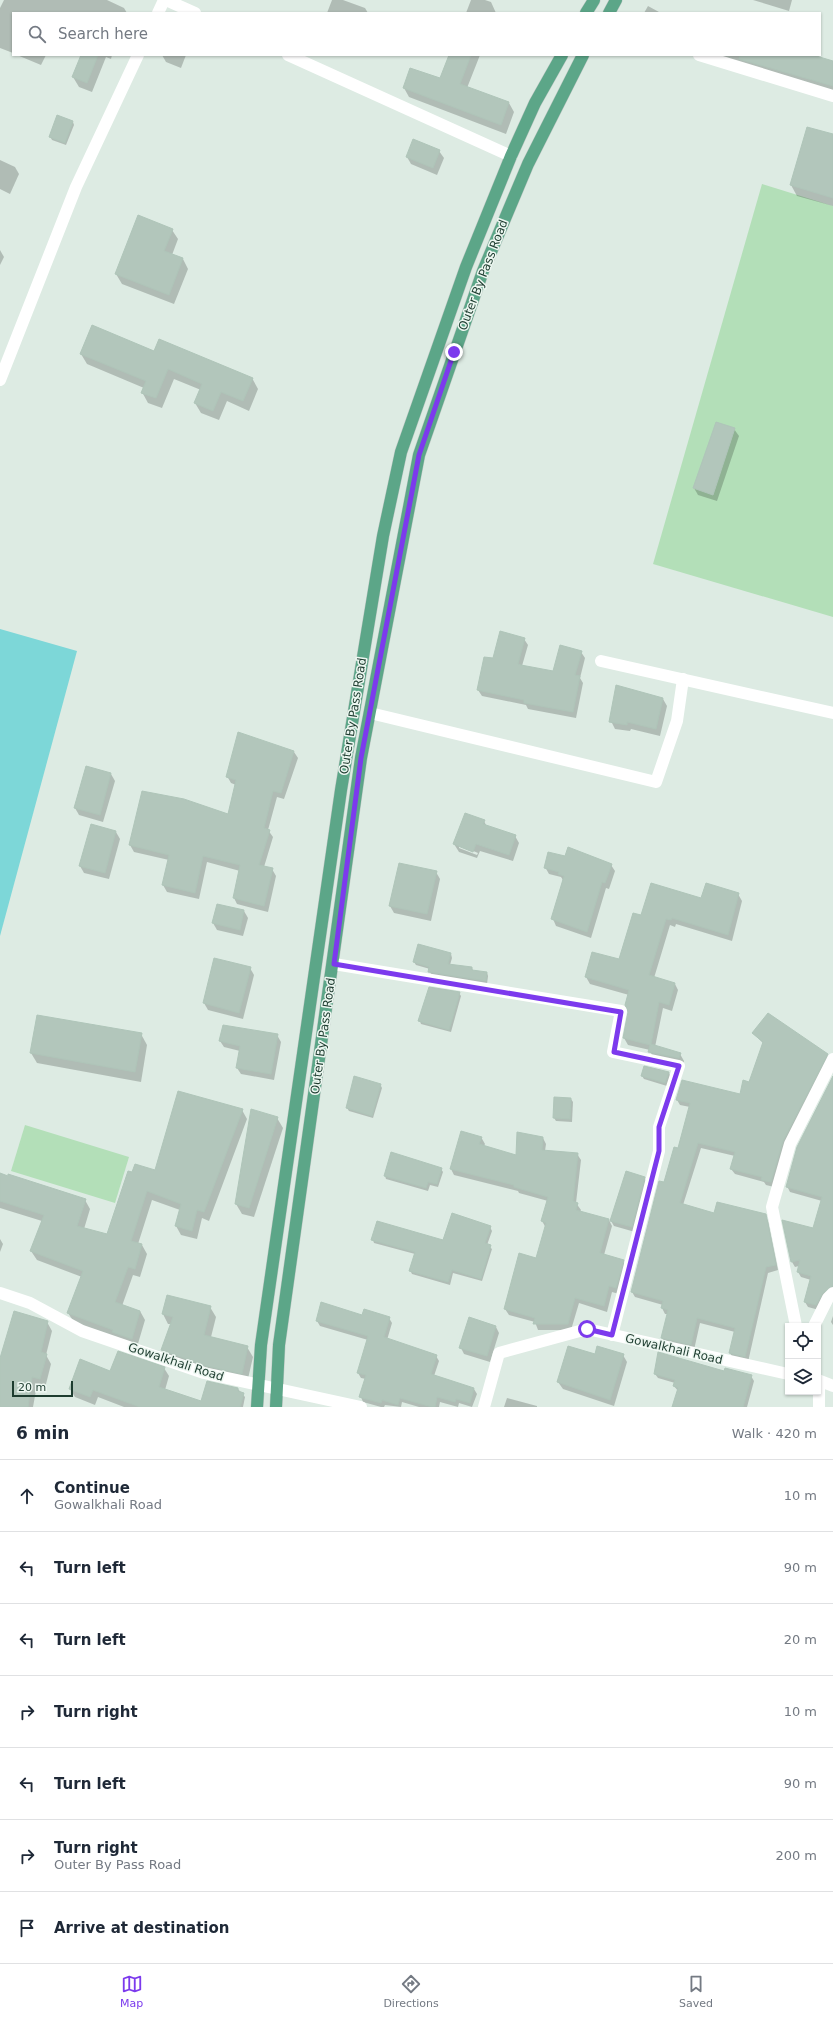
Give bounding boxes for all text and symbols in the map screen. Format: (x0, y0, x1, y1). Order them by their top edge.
search box (12, 12, 821, 56)
icon: search (26, 23, 48, 45)
text: Search here (58, 25, 148, 43)
street label: Outer By Pass Road (455, 218, 511, 332)
route end (445, 343, 463, 361)
street label: Outer By Pass Road (337, 657, 369, 775)
street label: Outer By Pass Road (308, 977, 338, 1095)
route start (578, 1320, 596, 1338)
map controls (785, 1323, 821, 1395)
button: locate (785, 1323, 821, 1359)
street label: Gowalkhali Road (624, 1331, 724, 1367)
street label: Gowalkhali Road (126, 1340, 226, 1384)
button: layers (785, 1359, 821, 1395)
scale bar (12, 1379, 73, 1398)
text: 20 m (18, 1381, 46, 1394)
text: 6 min (16, 1423, 69, 1443)
text: Walk · 420 m (732, 1426, 817, 1441)
text: Continue (54, 1479, 130, 1497)
icon: ahead (16, 1485, 38, 1507)
text: 10 m (784, 1488, 817, 1503)
text: Gowalkhali Road (54, 1497, 162, 1512)
icon: left (16, 1557, 38, 1579)
text: Turn left (54, 1559, 126, 1577)
text: 90 m (784, 1560, 817, 1575)
icon: left (16, 1629, 38, 1651)
text: Turn left (54, 1631, 126, 1649)
text: 20 m (784, 1632, 817, 1647)
icon: right (16, 1701, 38, 1723)
text: Turn right (54, 1703, 138, 1721)
text: 10 m (784, 1704, 817, 1719)
icon: left (16, 1773, 38, 1795)
text: Turn left (54, 1775, 126, 1793)
text: 90 m (784, 1776, 817, 1791)
text: Turn right (54, 1839, 138, 1857)
icon: right (16, 1845, 38, 1867)
text: 200 m (775, 1848, 817, 1863)
text: Outer By Pass Road (54, 1857, 181, 1872)
icon: arrive (16, 1917, 38, 1939)
text: Arrive at destination (54, 1919, 229, 1937)
tab: Map (120, 1973, 143, 2010)
tab: Directions (383, 1973, 439, 2010)
tab: Saved (679, 1973, 713, 2010)

